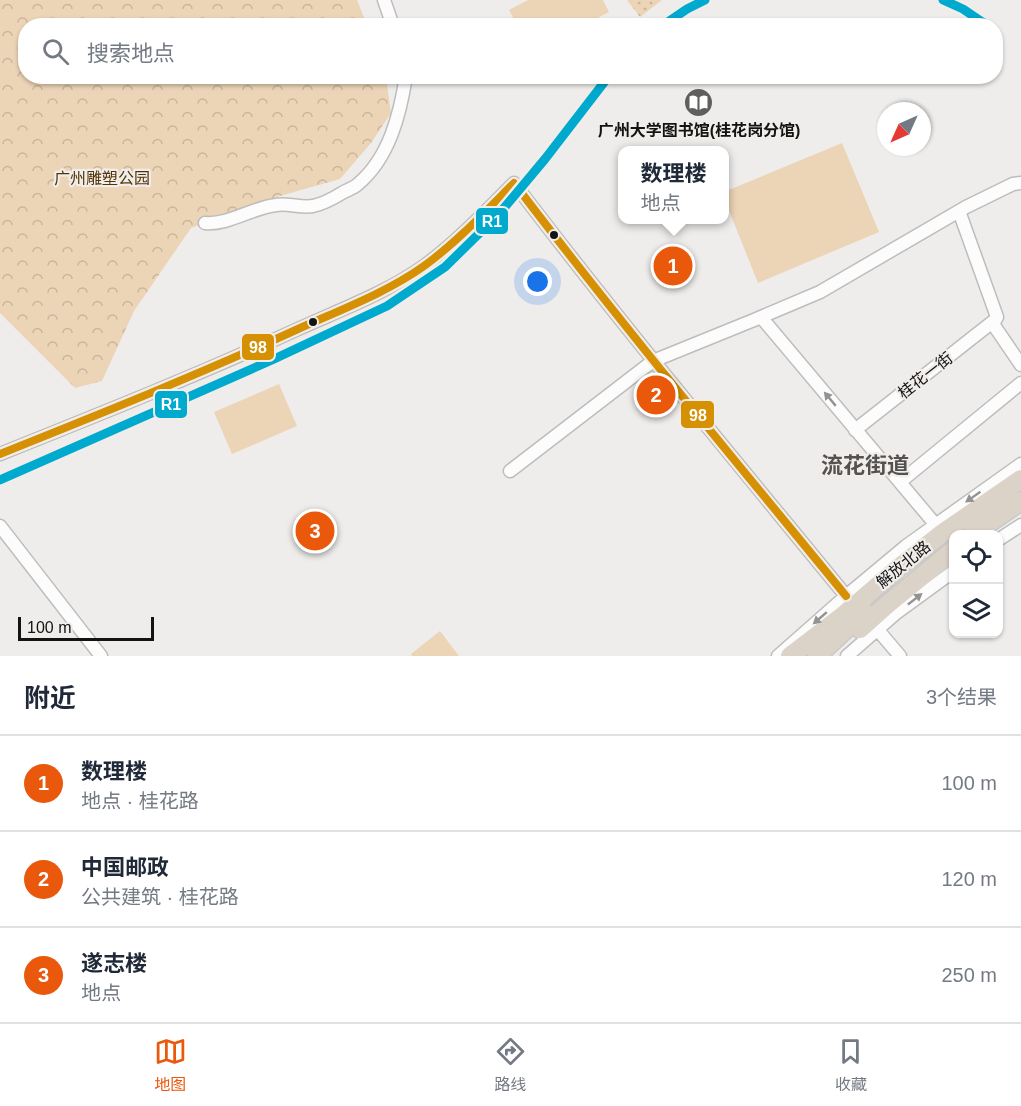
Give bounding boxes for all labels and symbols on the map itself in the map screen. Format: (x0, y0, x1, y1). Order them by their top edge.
library icon: 广州大学图书馆(桂花岗分馆) (683, 86, 715, 118)
north arrow (877, 102, 931, 156)
place label: 广州大学图书馆(桂花岗分馆) (598, 121, 800, 139)
park label: 广州雕塑公园 (54, 170, 150, 187)
line badge: R1 (475, 207, 509, 235)
text: R1 (482, 213, 502, 230)
unlabelled marker (548, 229, 560, 241)
pin: 1 (654, 244, 692, 288)
your location (523, 267, 552, 296)
unlabelled marker (307, 316, 319, 328)
line badge: 98 (241, 333, 275, 361)
text: 98 (249, 339, 267, 356)
street label: 桂花一街 (895, 349, 956, 402)
pin: 2 (636, 372, 676, 418)
line badge: R1 (154, 390, 188, 419)
one-way arrow (823, 391, 836, 407)
text: R1 (161, 396, 181, 413)
line badge: 98 (680, 400, 715, 429)
text: 98 (689, 407, 707, 424)
district label: 流花街道 (821, 453, 909, 478)
one-way arrow (966, 491, 982, 503)
pin: 3 (296, 508, 334, 554)
street label: 解放北路 (873, 538, 934, 591)
one-way arrow (907, 594, 922, 606)
one-way arrow (813, 612, 828, 625)
scale bar (18, 614, 154, 642)

